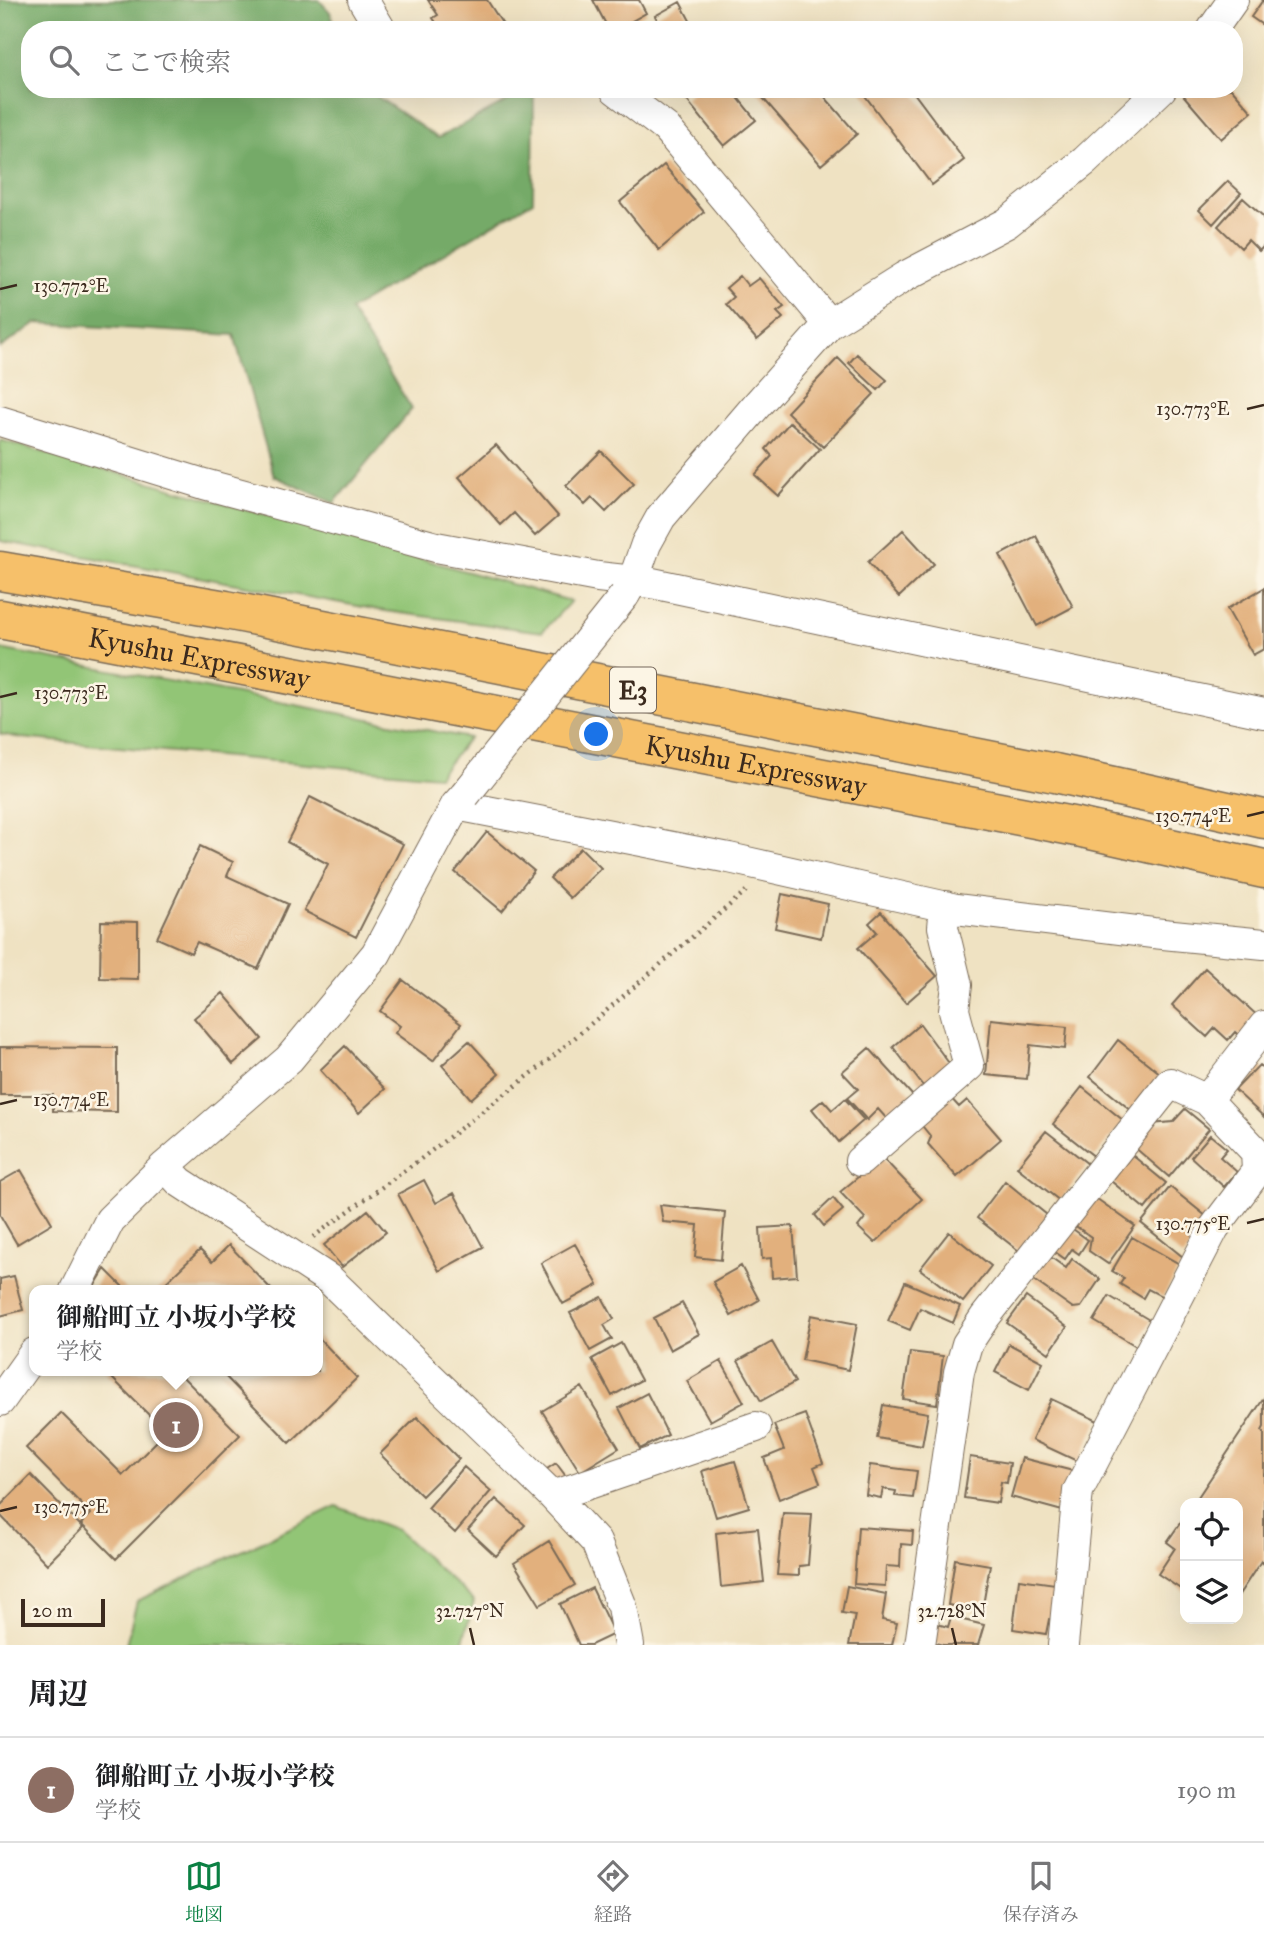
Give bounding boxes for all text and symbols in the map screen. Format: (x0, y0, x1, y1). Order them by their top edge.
search box (21, 21, 1243, 98)
icon: search (45, 41, 83, 79)
text: ここで検索 (101, 46, 231, 78)
text: 130.772°E (34, 275, 109, 297)
text: 130.773°E (1156, 398, 1230, 420)
street label: Kyushu Expressway (85, 619, 314, 696)
road number: E3 (610, 668, 656, 712)
text: 130.773°E (34, 682, 108, 704)
your location (579, 717, 613, 751)
street label: Kyushu Expressway (642, 726, 871, 804)
text: 130.774°E (1155, 805, 1231, 827)
text: 130.774°E (33, 1089, 109, 1111)
text: 130.775°E (1156, 1213, 1230, 1235)
popup (29, 1285, 323, 1376)
text: 御船町立 小坂小学校 (56, 1301, 296, 1333)
text: 学校 (56, 1337, 102, 1365)
pin: 1 (153, 1399, 199, 1451)
text: 130.775°E (34, 1496, 108, 1518)
map controls (1180, 1498, 1243, 1624)
button: locate (1180, 1498, 1243, 1561)
button: layers (1180, 1561, 1243, 1624)
scale bar (21, 1596, 105, 1628)
text: 20 m (32, 1599, 73, 1622)
text: 32.727°N (436, 1600, 504, 1622)
text: 32.728°N (918, 1600, 986, 1622)
text: 周辺 (28, 1676, 88, 1712)
text: 御船町立 小坂小学校 (95, 1760, 335, 1792)
text: 1 (46, 1776, 56, 1804)
text: 190 m (1177, 1776, 1236, 1804)
text: 学校 (95, 1796, 141, 1824)
tab: 地図 (185, 1857, 223, 1926)
tab: 経路 (594, 1857, 632, 1926)
tab: 保存済み (1003, 1857, 1079, 1926)

